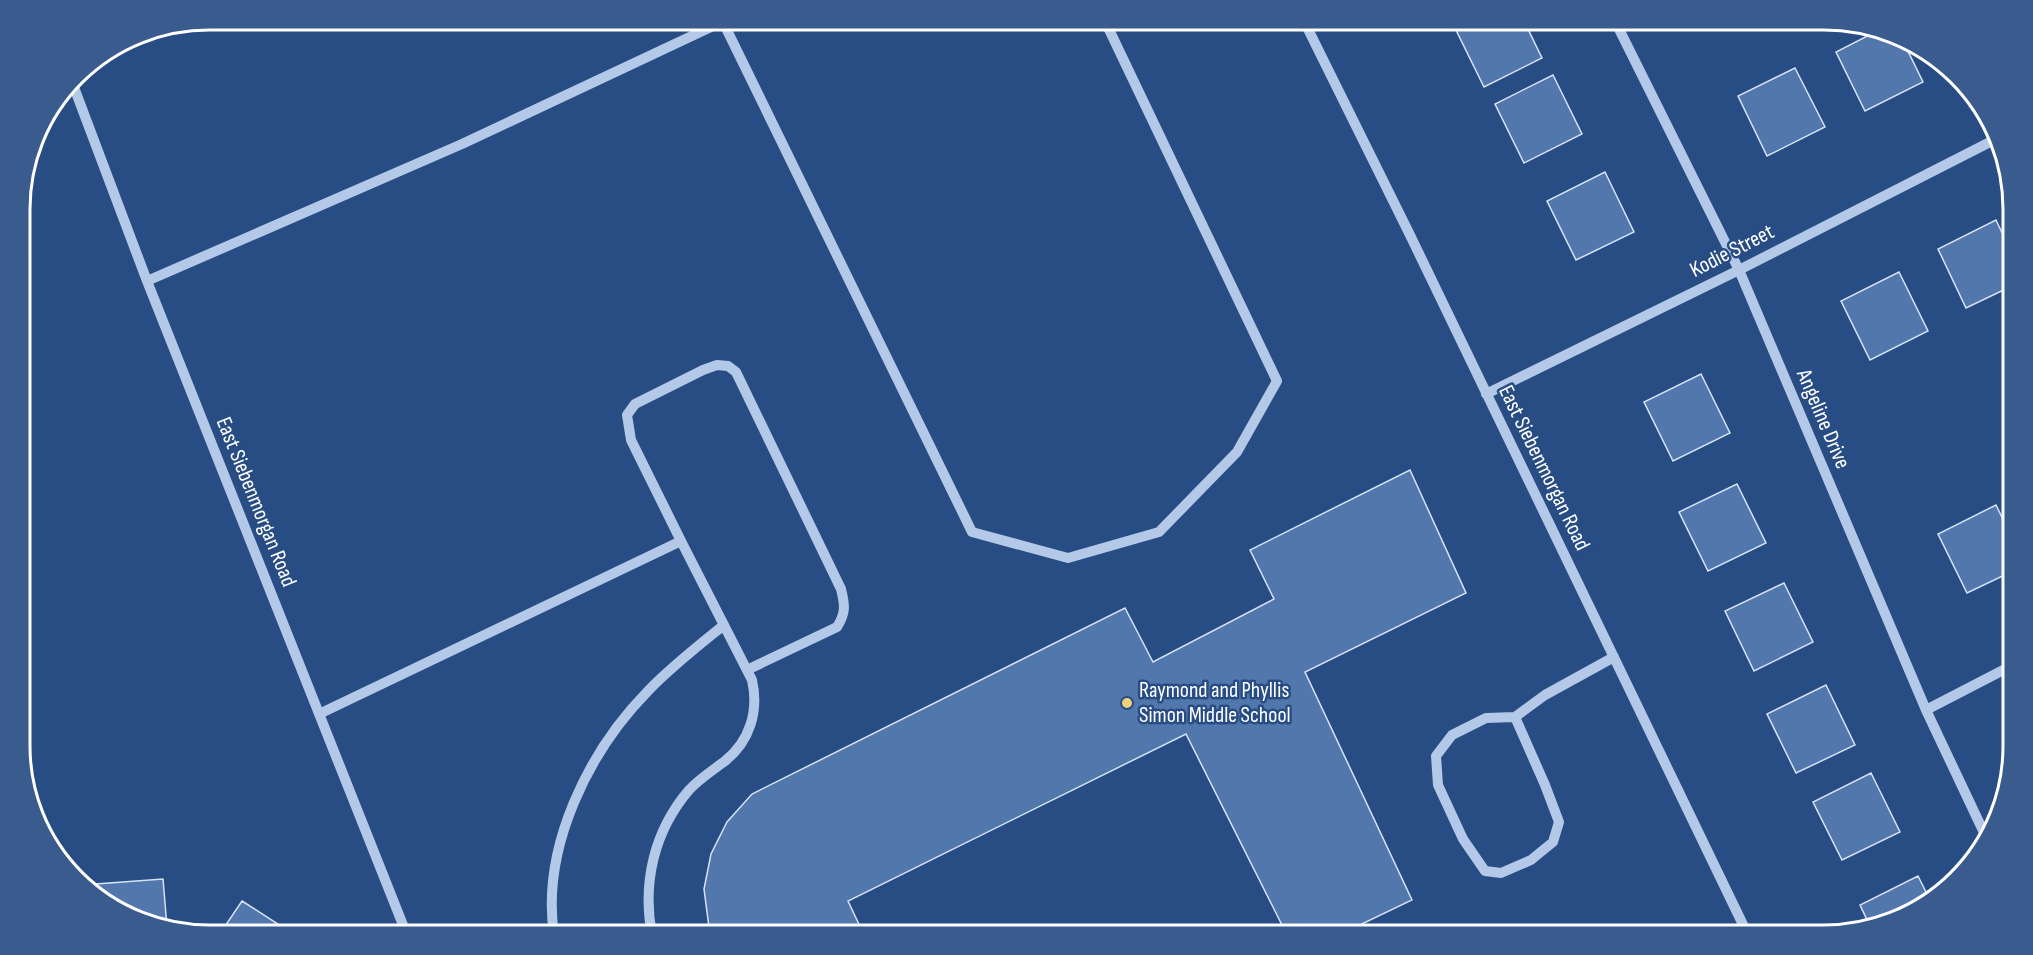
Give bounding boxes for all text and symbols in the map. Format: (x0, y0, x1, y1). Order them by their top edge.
street label: Kodie Street (1685, 218, 1779, 284)
street label: Angeline Drive (1790, 364, 1856, 473)
street label: East Siebenmorgan Road (1492, 381, 1596, 555)
street label: East Siebenmorgan Road (210, 413, 302, 591)
place label: Raymond and Phyllis Simon Middle School (1139, 677, 1291, 729)
marker: Raymond and Phyllis Simon Middle School (1120, 696, 1134, 710)

